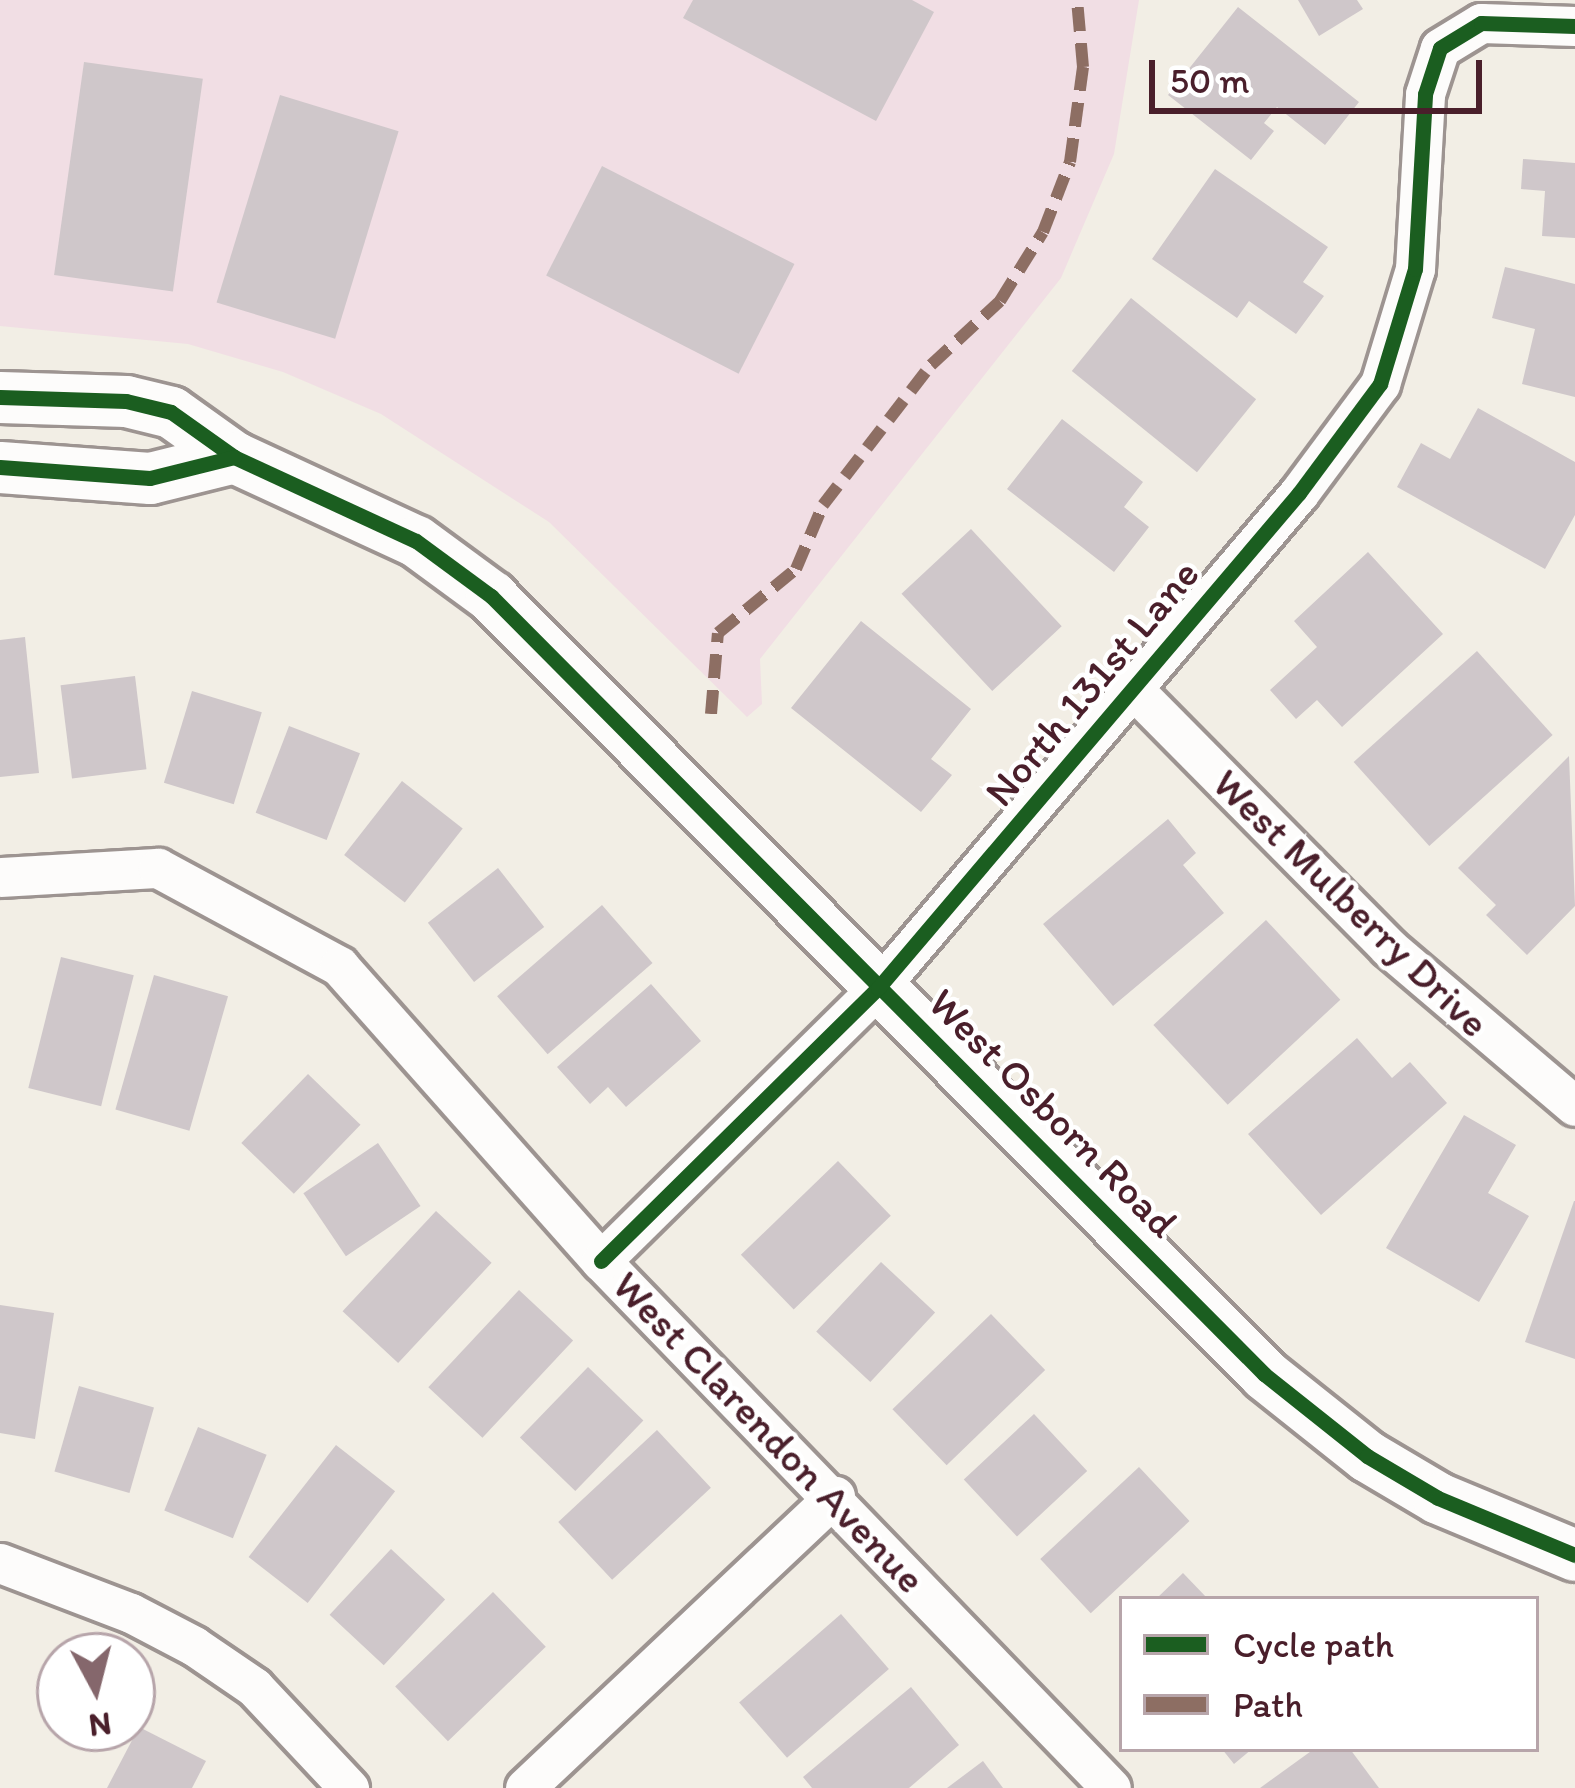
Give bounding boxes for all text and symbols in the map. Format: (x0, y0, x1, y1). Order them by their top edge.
scale bar (1155, 36, 1488, 110)
text: 50 m (1170, 59, 1249, 102)
street label: North 131st Lane (974, 549, 1210, 817)
street label: West Mulberry Drive (1202, 758, 1500, 1048)
street label: West Osborn Road (918, 978, 1188, 1248)
street label: West Clarendon Avenue (603, 1261, 935, 1603)
legend (1119, 1596, 1539, 1752)
text: Cycle path (1233, 1623, 1394, 1666)
north arrow (36, 1632, 156, 1752)
text: Path (1233, 1683, 1303, 1726)
text: N (87, 1705, 114, 1746)

